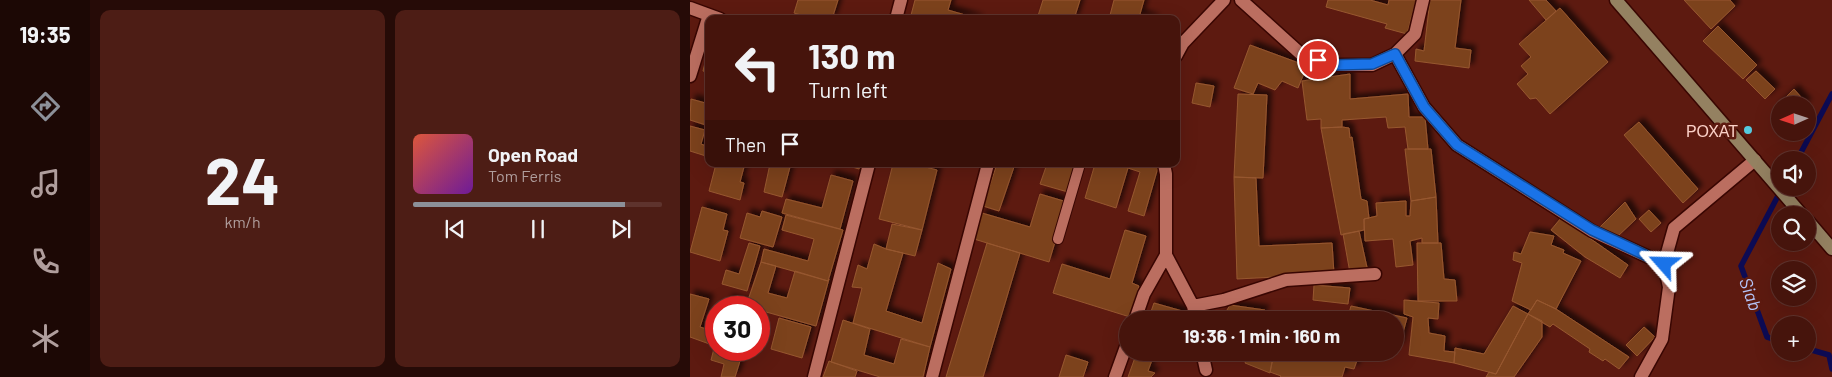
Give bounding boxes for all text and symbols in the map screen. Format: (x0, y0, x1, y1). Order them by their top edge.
text: 19:35 (19, 21, 71, 47)
text: 130 m (808, 34, 895, 76)
icon: left (725, 35, 790, 100)
pin (1297, 39, 1339, 81)
icon: arrive (1304, 46, 1332, 74)
text: Turn left (808, 76, 888, 102)
icon: directions (28, 89, 63, 124)
north arrow (1771, 96, 1816, 141)
map controls (1771, 96, 1816, 361)
place label: РОХАТ (1686, 121, 1738, 140)
marker: РОХАТ (1742, 124, 1754, 136)
icon: arrive (776, 130, 804, 158)
text: Then (725, 133, 766, 156)
text: 24 (205, 140, 280, 218)
text: Open Road (488, 143, 578, 166)
button: sound (1771, 151, 1816, 196)
icon: music (28, 166, 63, 201)
text: Tom Ferris (488, 166, 562, 185)
button: search (1771, 206, 1816, 251)
text: km/h (224, 212, 261, 231)
icon: previous (441, 215, 469, 243)
icon: pause (524, 215, 552, 243)
icon: next (607, 215, 635, 243)
position arrow (1637, 237, 1689, 289)
icon: phone (28, 244, 63, 279)
button: layers (1771, 261, 1816, 306)
water label: Siab (1735, 274, 1767, 314)
speed limit sign: 30 (705, 296, 770, 361)
button: + (1771, 316, 1816, 361)
icon: climate (28, 321, 63, 356)
text: 19:36 · 1 min · 160 m (1183, 324, 1340, 347)

